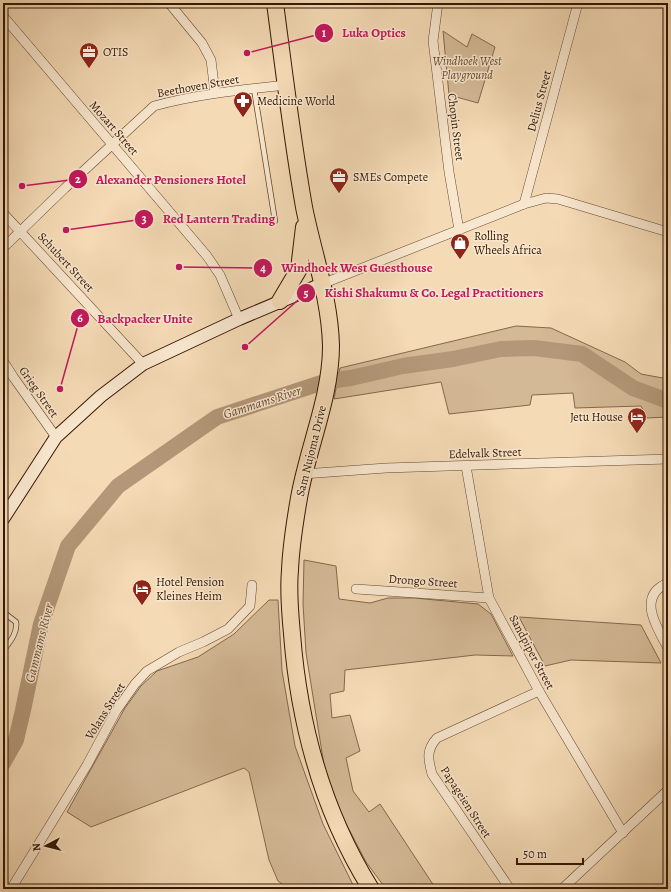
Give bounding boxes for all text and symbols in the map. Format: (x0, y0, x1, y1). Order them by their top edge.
callout: Luka Optics (314, 20, 414, 45)
text: Luka Optics (342, 24, 406, 41)
text: 1 (322, 25, 327, 41)
office icon: OTIS (78, 41, 100, 69)
place label: OTIS (103, 44, 128, 60)
park label: Windhoek West Playground (433, 53, 502, 83)
street label: Delius Street (523, 68, 555, 134)
street label: Beethoven Street (156, 71, 240, 101)
pharmacy icon: Medicine World (232, 90, 254, 118)
street label: Chopin Street (444, 92, 468, 162)
place label: Medicine World (257, 93, 336, 109)
street label: Mozart Street (86, 97, 142, 159)
office icon: SMEs Compete (328, 166, 350, 194)
callout: Alexander Pensioners Hotel (68, 167, 254, 192)
place label: SMEs Compete (353, 169, 428, 185)
text: 2 (75, 171, 81, 187)
text: Alexander Pensioners Hotel (95, 171, 247, 188)
callout: Red Lantern Trading (134, 206, 283, 231)
text: Red Lantern Trading (163, 210, 276, 227)
text: 3 (141, 211, 147, 227)
place label: Rolling Wheels Africa (473, 228, 542, 258)
street label: Schubert Street (34, 229, 98, 295)
shop icon: Rolling Wheels Africa (449, 232, 471, 260)
callout: Windhoek West Guesthouse (253, 255, 440, 280)
text: Windhoek West Guesthouse (280, 259, 433, 276)
text: 4 (260, 260, 266, 276)
callout: Kishi Shakumu & Co. Legal Practitioners (296, 280, 552, 305)
text: Kishi Shakumu & Co. Legal Practitioners (325, 284, 544, 301)
text: 5 (303, 285, 309, 301)
callout: Backpacker Unite (70, 305, 201, 330)
text: 6 (77, 310, 83, 326)
text: Backpacker Unite (97, 310, 193, 327)
street label: Grieg Street (16, 363, 62, 421)
water label: Gammams River (221, 381, 303, 423)
street label: Sam Nujoma Drive (292, 404, 330, 498)
hotel icon: Jetu House (626, 406, 648, 434)
place label: Jetu House (570, 409, 623, 425)
street label: Edelvalk Street (448, 444, 522, 462)
street label: Drongo Street (388, 571, 458, 591)
place label: Hotel Pension Kleines Heim (156, 574, 225, 604)
hotel icon: Hotel Pension Kleines Heim (131, 578, 153, 606)
water label: Gammams River (21, 601, 57, 684)
street label: Sandpiper Street (506, 612, 558, 692)
street label: Volans Street (81, 680, 129, 743)
street label: Papageien Street (437, 763, 495, 841)
north arrow (26, 826, 66, 866)
scale bar (517, 840, 583, 866)
text: N (29, 842, 45, 852)
text: 50 m (523, 846, 547, 862)

